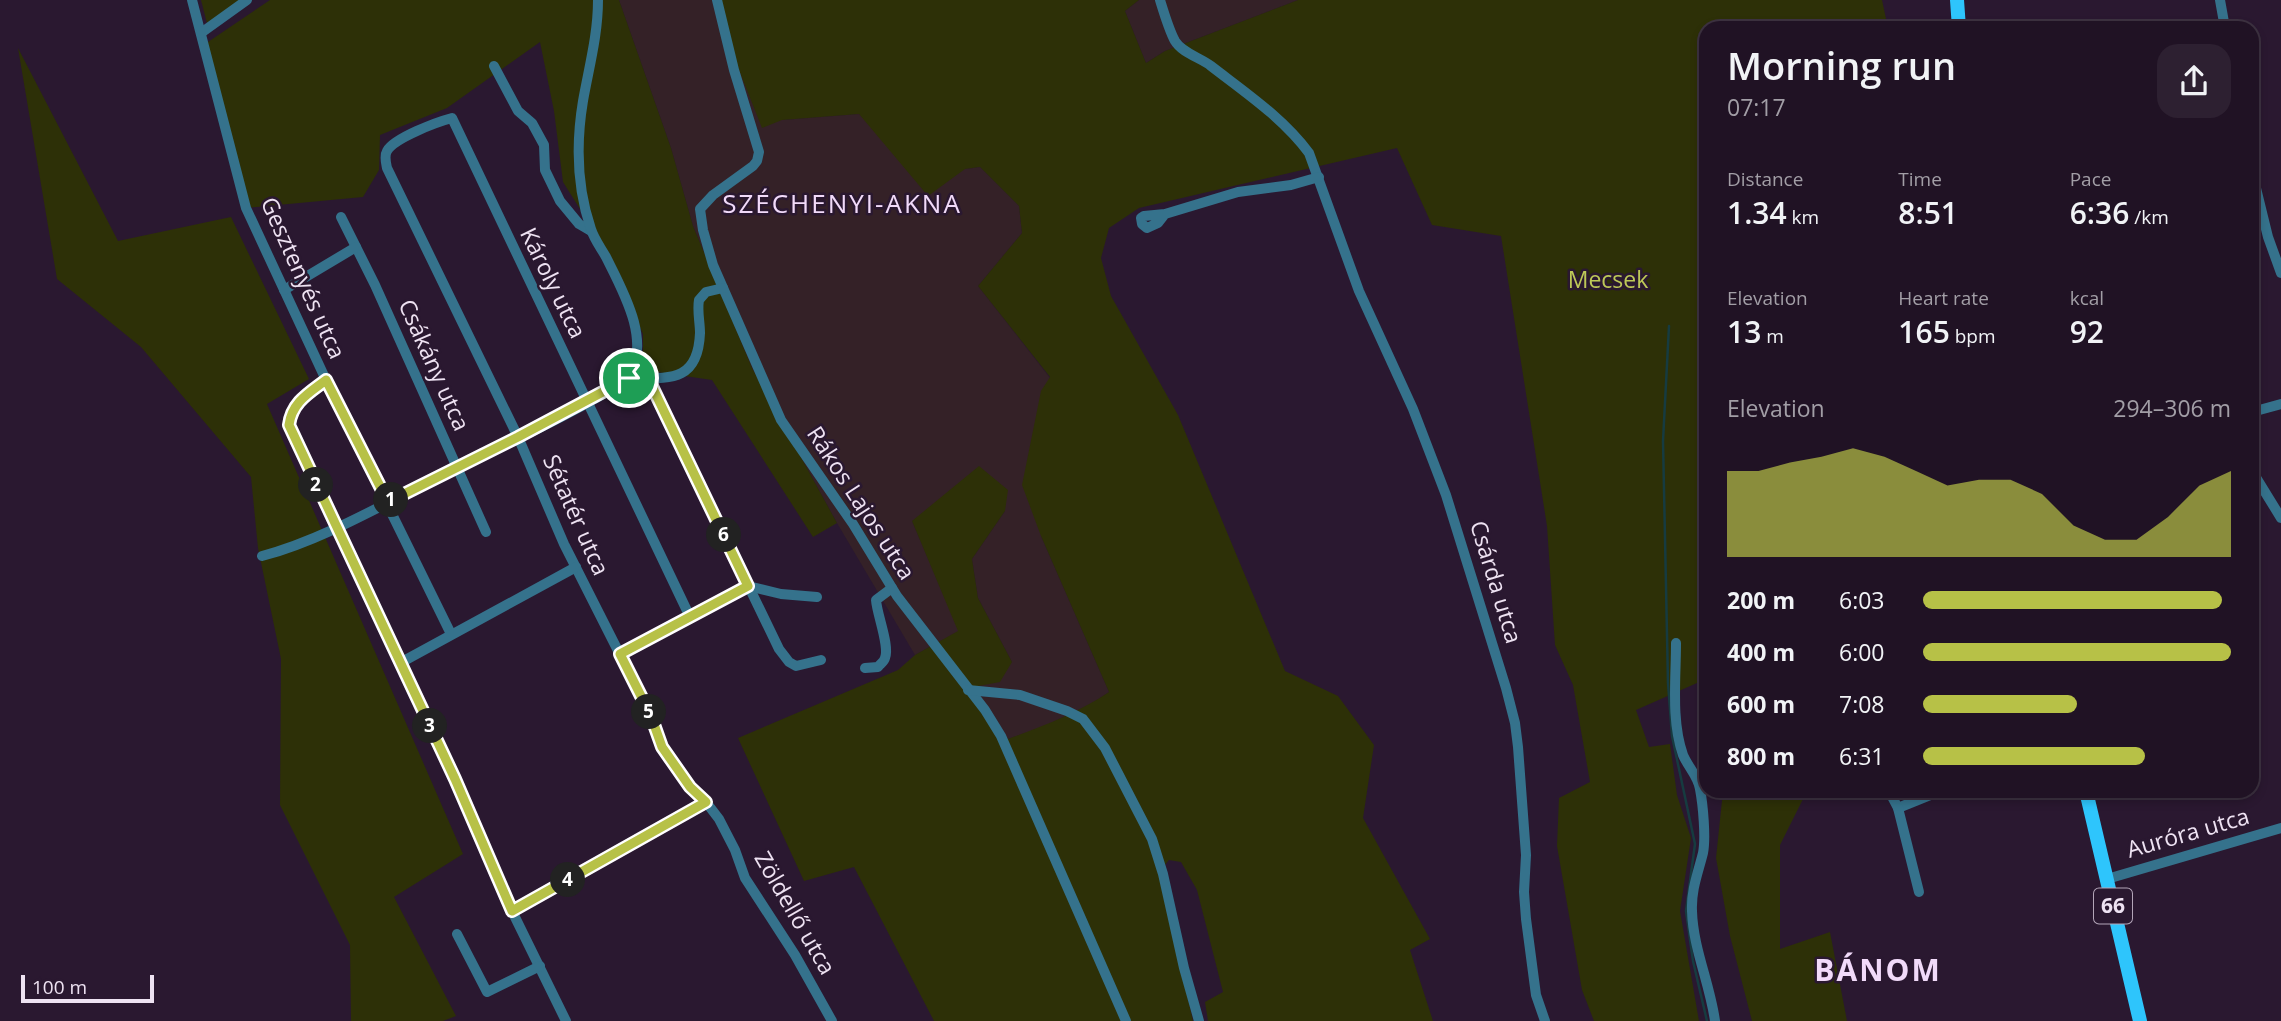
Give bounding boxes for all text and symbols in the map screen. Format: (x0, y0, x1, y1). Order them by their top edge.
text: Morning run (1727, 39, 1956, 91)
button: share (2157, 44, 2231, 118)
text: 07:17 (1727, 91, 1786, 123)
text: Distance (1727, 166, 1803, 192)
text: Time (1898, 166, 1942, 192)
text: Pace (2070, 166, 2111, 192)
district label: SZÉCHENYI-AKNA (722, 185, 962, 221)
street label: Gesztenyés utca (254, 192, 354, 364)
text: 1.34 (1727, 192, 1787, 233)
text: 8:51 (1898, 192, 1958, 233)
text: 6:36 (2070, 192, 2129, 233)
text: km (1787, 204, 1819, 230)
text: /km (2129, 204, 2169, 230)
street label: Károly utca (513, 222, 594, 343)
park label: Mecsek (1568, 263, 1648, 295)
text: Elevation (1727, 285, 1808, 311)
text: Heart rate (1898, 285, 1989, 311)
text: kcal (2070, 285, 2104, 311)
street label: Csákány utca (392, 294, 478, 435)
text: 13 (1727, 311, 1761, 352)
text: 165 (1898, 311, 1950, 352)
text: 92 (2070, 311, 2104, 352)
text: m (1761, 323, 1784, 349)
text: bpm (1950, 323, 1996, 349)
pin (599, 348, 659, 408)
icon: arrive (610, 359, 648, 397)
text: Elevation (1727, 392, 1825, 424)
text: 294–306 m (2113, 392, 2231, 424)
street label: Rákos Lajos utca (800, 419, 924, 586)
street label: Sétatér utca (536, 449, 618, 580)
pin: 2 (298, 468, 334, 503)
text: 2 (310, 471, 321, 497)
pin: 1 (374, 482, 408, 518)
text: 1 (385, 486, 396, 512)
street label: Csárda utca (1463, 517, 1531, 647)
pin: 6 (706, 518, 742, 552)
text: 6 (718, 521, 729, 547)
text: 200 m (1727, 584, 1795, 616)
text: 6:03 (1839, 584, 1885, 616)
text: 400 m (1727, 636, 1795, 668)
text: 6:00 (1839, 636, 1885, 668)
text: 600 m (1727, 688, 1795, 720)
text: 7:08 (1839, 688, 1885, 720)
pin: 5 (632, 694, 666, 730)
text: 5 (643, 698, 654, 724)
pin: 3 (412, 708, 448, 744)
text: 3 (424, 712, 435, 738)
text: 800 m (1727, 740, 1795, 772)
text: 6:31 (1839, 740, 1885, 772)
street label: Auróra utca (2123, 799, 2253, 865)
street label: Zöldellő utca (748, 845, 844, 980)
pin: 4 (550, 862, 586, 898)
text: 4 (562, 866, 573, 892)
road number: 66 (2094, 888, 2132, 923)
district label: BÁNOM (1814, 949, 1942, 990)
scale bar (21, 972, 154, 1004)
text: 100 m (32, 974, 87, 1000)

